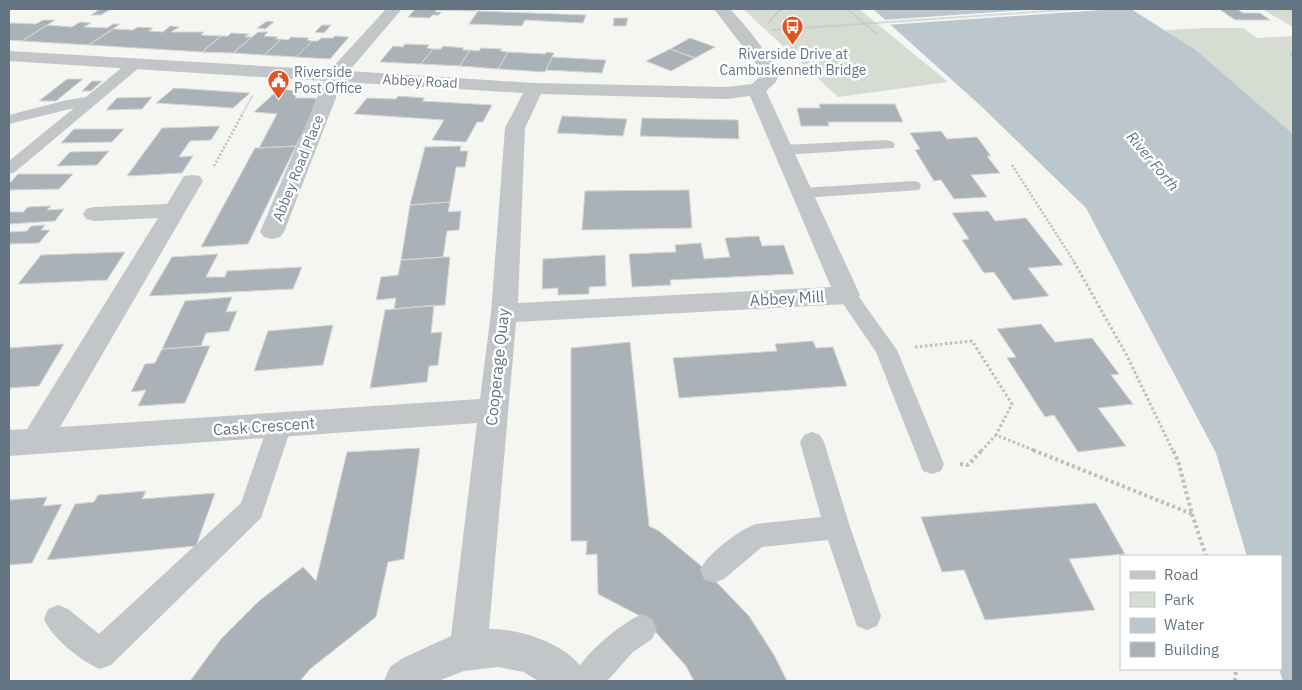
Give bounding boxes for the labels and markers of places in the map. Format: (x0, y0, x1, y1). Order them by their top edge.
bus stop icon: Riverside Drive at Cambuskenneth Bridge (781, 14, 805, 45)
place label: Riverside Drive at Cambuskenneth Bridge (720, 45, 867, 79)
place label: Riverside Post Office (294, 63, 362, 97)
public building icon: Riverside Post Office (266, 68, 290, 99)

